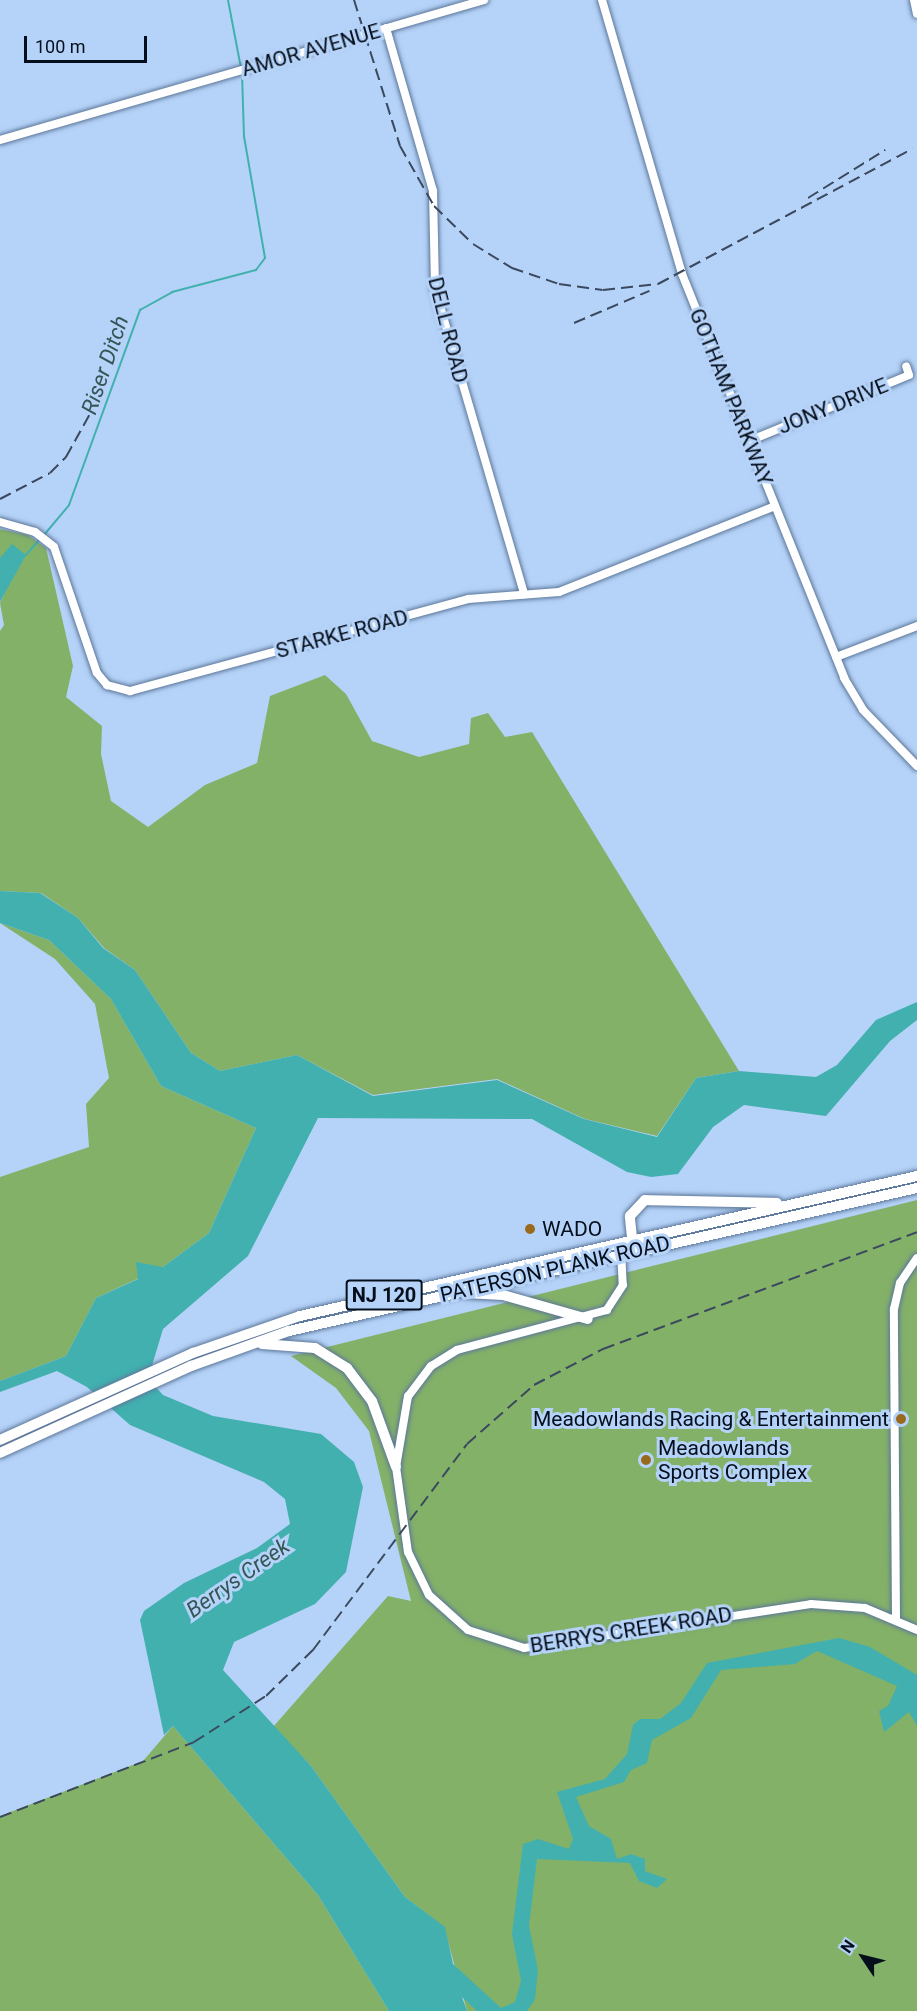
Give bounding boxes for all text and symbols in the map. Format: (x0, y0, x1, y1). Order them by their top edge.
street label: AMOR AVENUE (239, 18, 383, 82)
scale bar (27, 24, 150, 62)
text: 100 m (35, 36, 86, 57)
street label: DELL ROAD (423, 274, 473, 386)
street label: GOTHAM PARKWAY (684, 305, 778, 489)
water label: Riser Ditch (76, 312, 134, 418)
street label: JONY DRIVE (774, 373, 892, 439)
street label: STARKE ROAD (273, 604, 411, 664)
place label: WADO (542, 1216, 602, 1242)
marker: WADO (523, 1222, 537, 1236)
street label: PATERSON PLANK ROAD (438, 1230, 672, 1308)
road number: NJ 120 (345, 1278, 423, 1312)
place label: Meadowlands Racing & Entertainment (533, 1406, 889, 1432)
marker: Meadowlands Racing & Entertainment (894, 1412, 908, 1426)
place label: Meadowlands Sports Complex (658, 1435, 807, 1485)
marker: Meadowlands Sports Complex (639, 1453, 653, 1467)
water label: Berrys Creek (181, 1533, 295, 1623)
street label: BERRYS CREEK ROAD (528, 1602, 734, 1658)
north arrow (833, 1927, 893, 1987)
text: N (837, 1936, 859, 1956)

